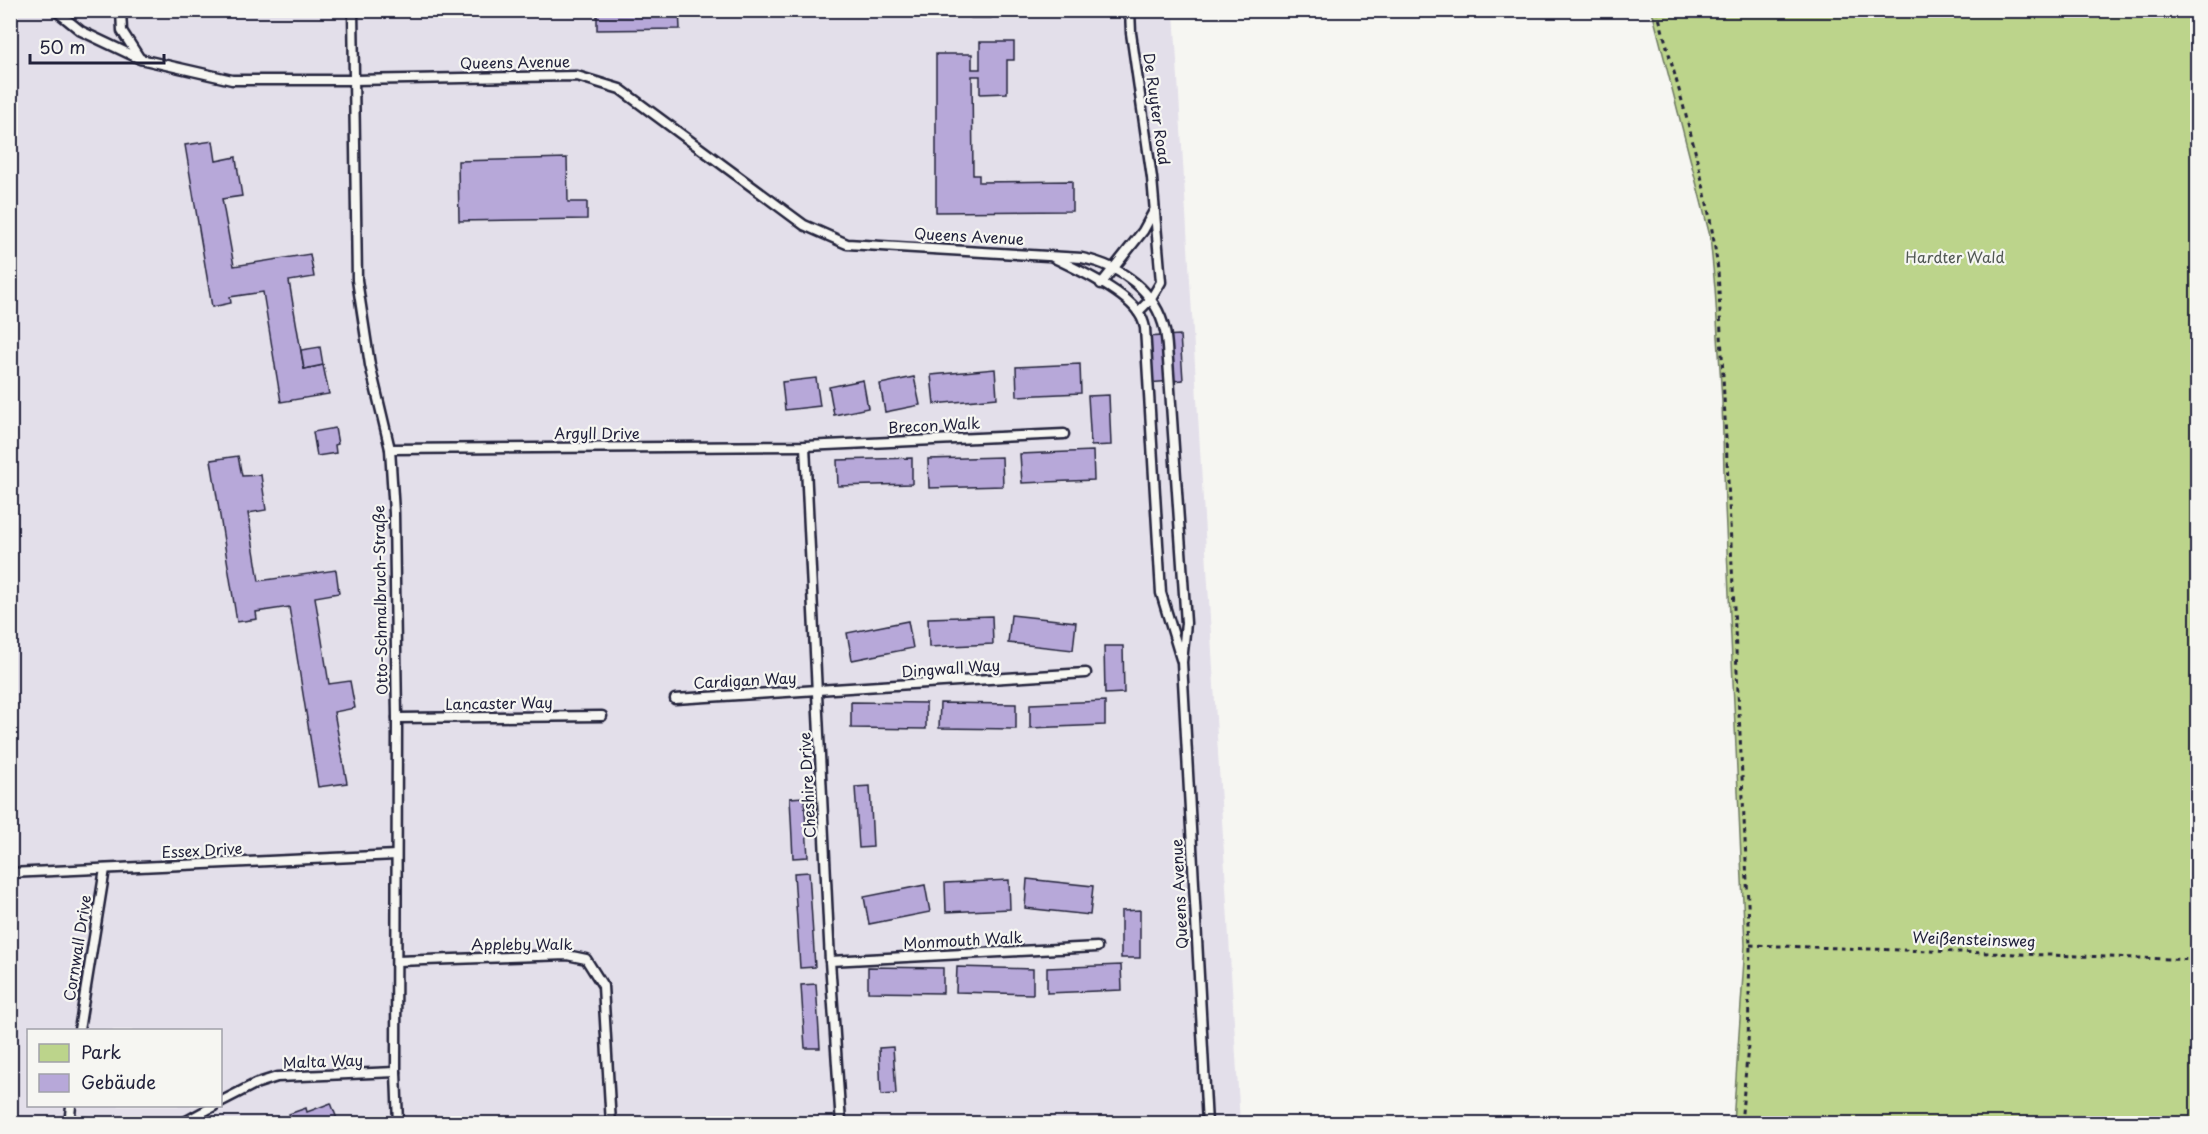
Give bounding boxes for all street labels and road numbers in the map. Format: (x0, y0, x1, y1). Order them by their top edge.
street label: Queens Avenue (460, 49, 570, 74)
street label: De Ruyter Road (1138, 51, 1177, 166)
street label: Queens Avenue (913, 221, 1025, 250)
street label: Brecon Walk (887, 411, 981, 438)
street label: Argyll Drive (554, 421, 640, 444)
street label: Otto-Schmalbruch-Straße (366, 505, 393, 695)
street label: Dingwall Way (901, 653, 1001, 682)
street label: Cardigan Way (693, 665, 797, 694)
street label: Lancaster Way (445, 690, 553, 715)
street label: Cheshire Drive (792, 731, 821, 839)
street label: Essex Drive (161, 836, 243, 863)
street label: Queens Avenue (1164, 838, 1193, 950)
street label: Cornwall Drive (57, 893, 96, 1002)
street label: Monmouth Walk (903, 925, 1023, 954)
street label: Weißensteinsweg (1912, 925, 2036, 952)
street label: Appleby Walk (471, 932, 573, 955)
street label: Malta Way (282, 1048, 364, 1073)

